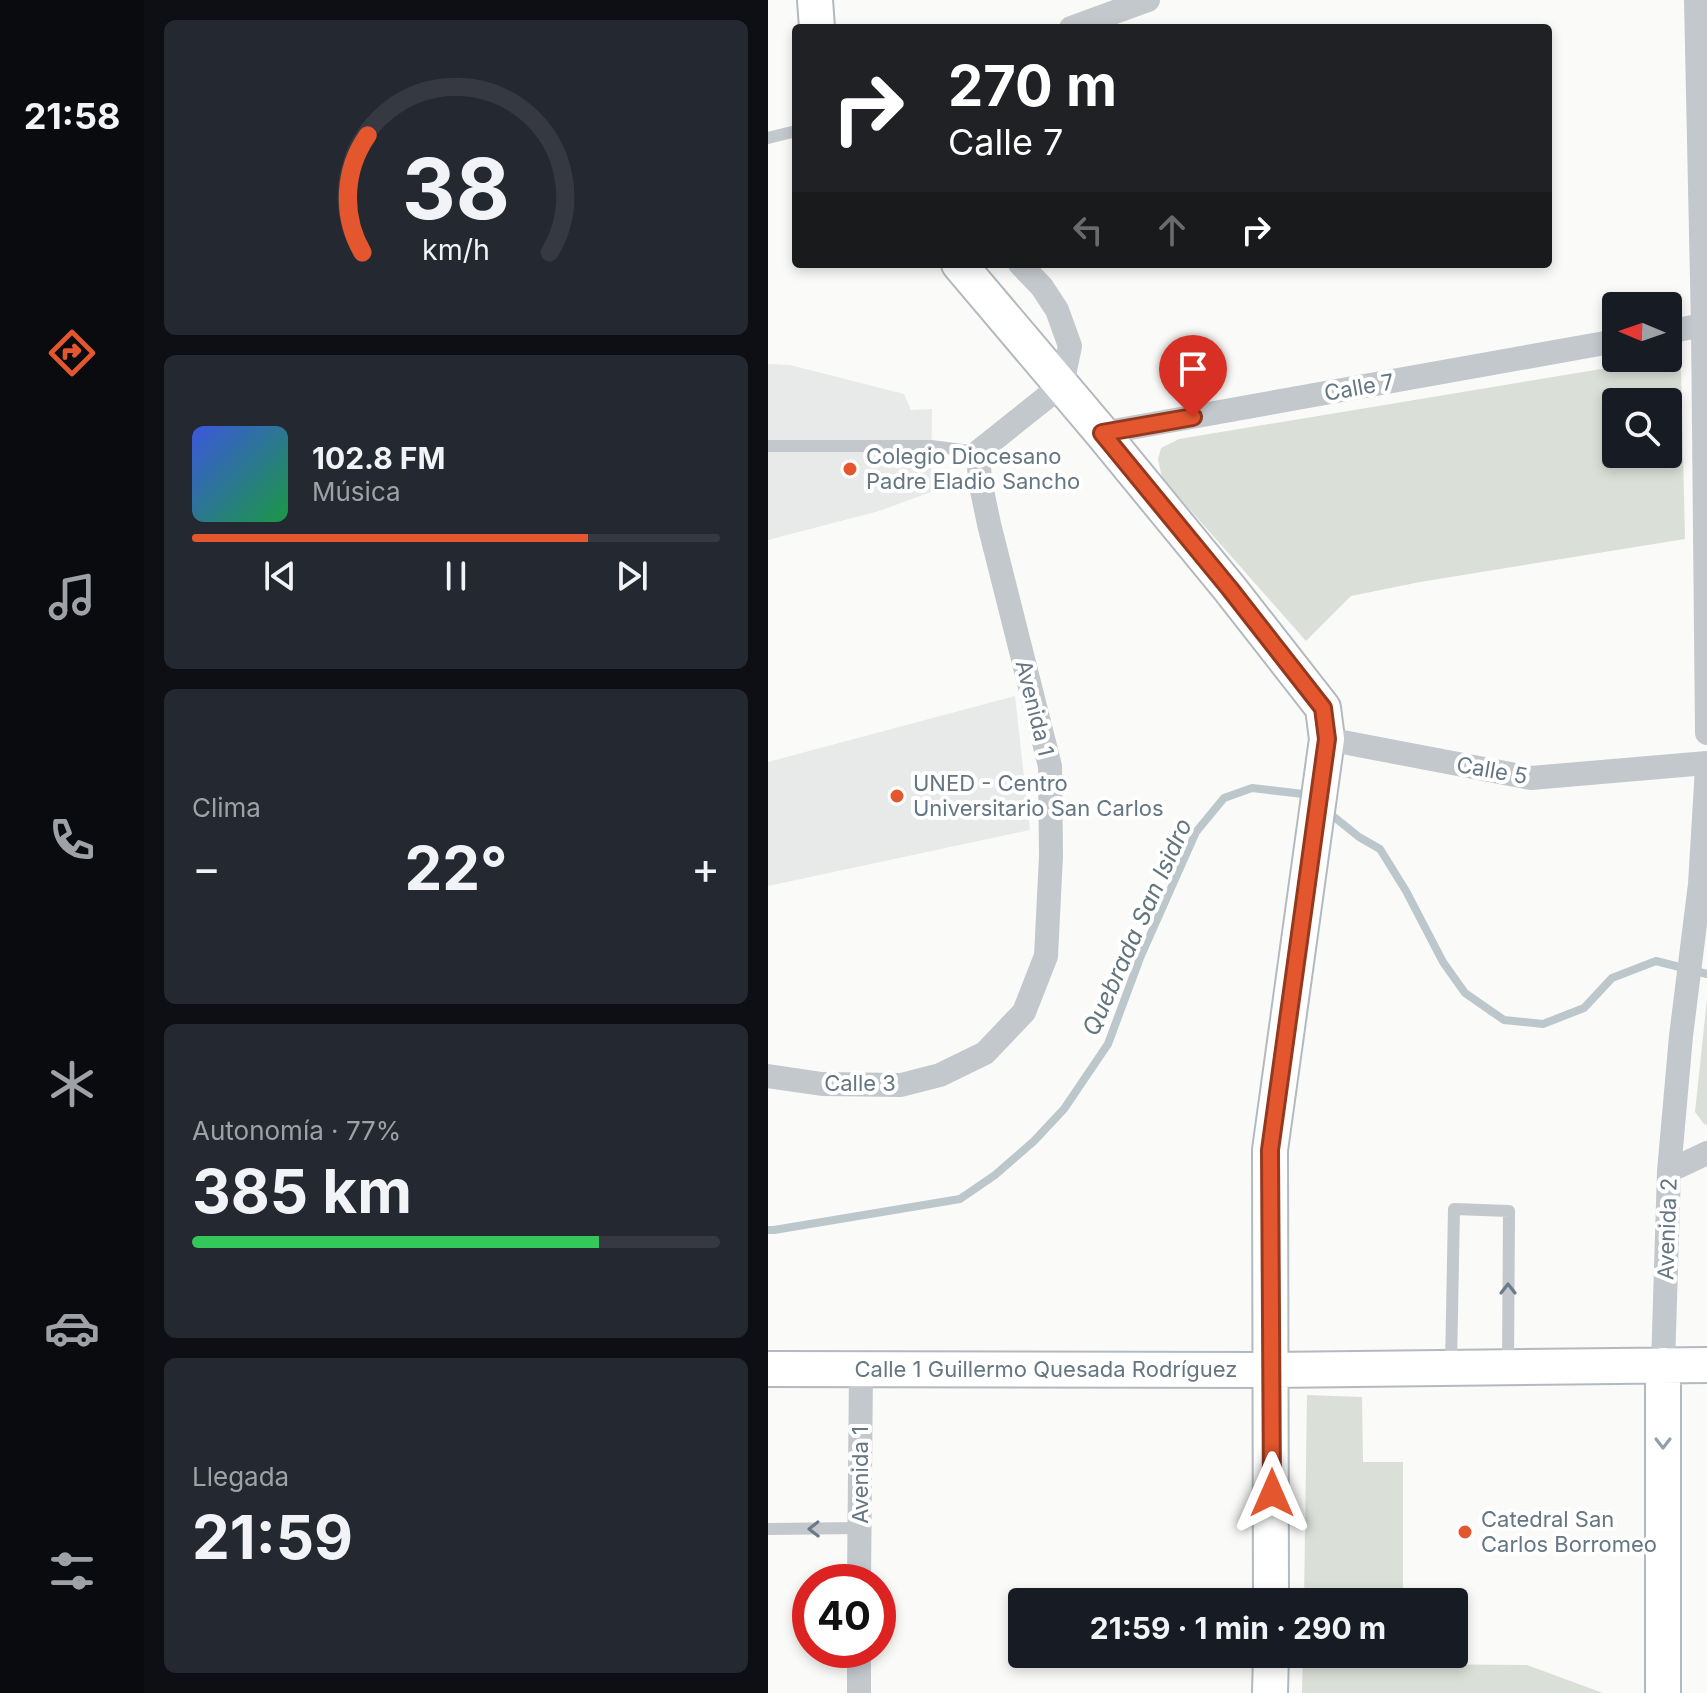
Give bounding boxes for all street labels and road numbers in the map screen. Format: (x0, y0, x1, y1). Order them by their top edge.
street label: Calle 7 (1322, 368, 1396, 406)
street label: Avenida 1 (1011, 657, 1059, 759)
street label: Calle 5 (1455, 751, 1529, 789)
street label: Calle 3 (824, 1070, 896, 1096)
street label: Avenida 2 (1652, 1177, 1682, 1281)
street label: Calle 1 Guillermo Quesada Rodríguez (855, 1356, 1237, 1382)
street label: Avenida 1 (847, 1426, 873, 1524)

